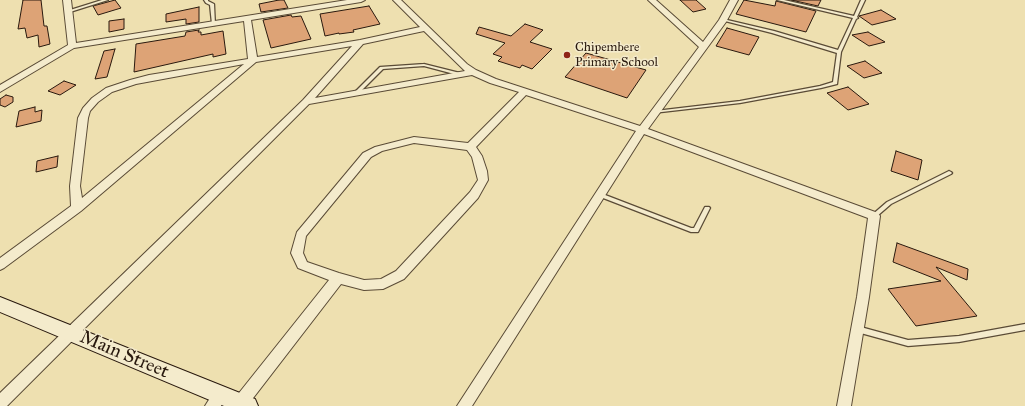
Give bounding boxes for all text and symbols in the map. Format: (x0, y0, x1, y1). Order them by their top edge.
place label: Chipembere Primary School (575, 40, 658, 71)
marker: Chipembere Primary School (562, 50, 572, 60)
street label: Main Street (76, 326, 172, 384)

